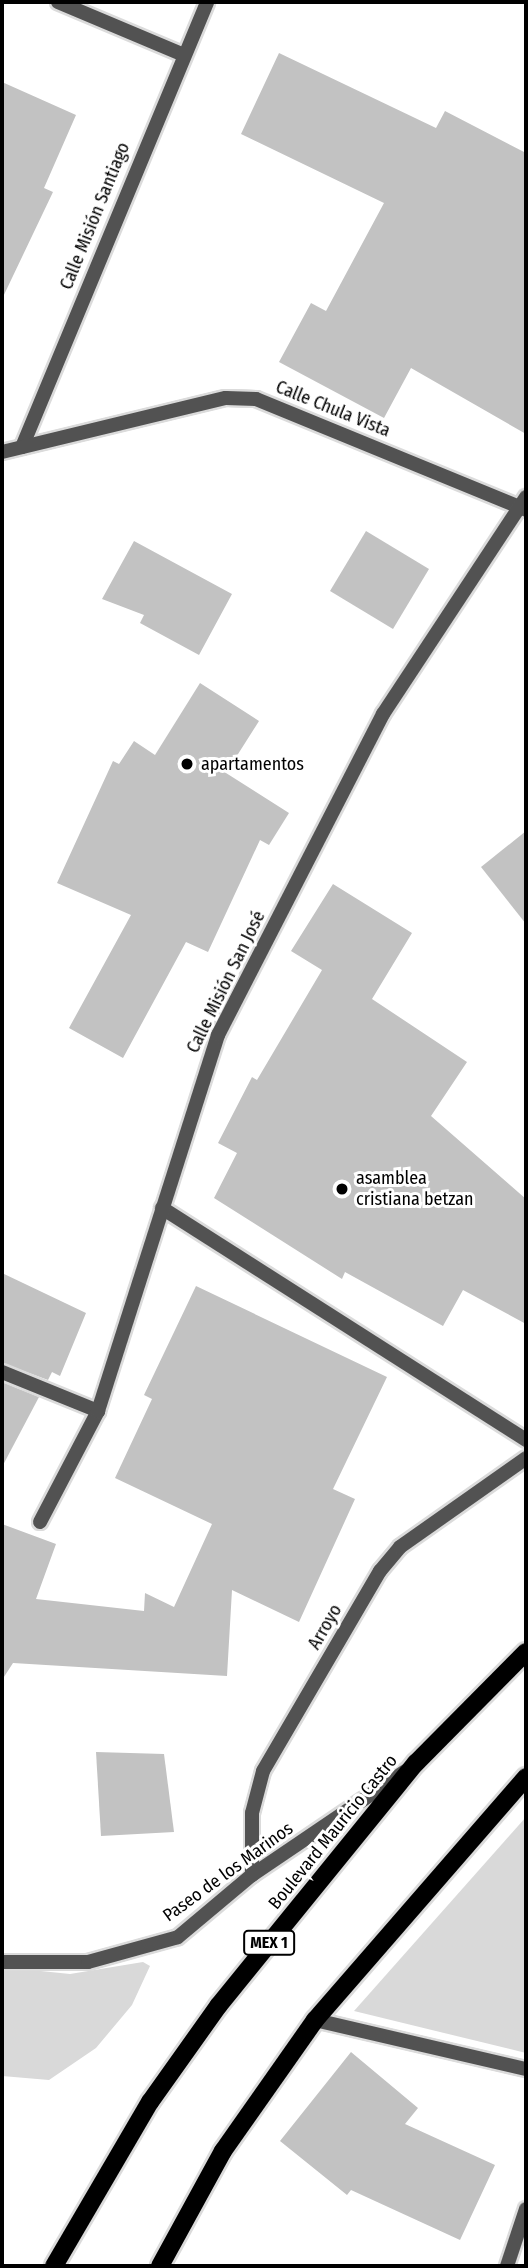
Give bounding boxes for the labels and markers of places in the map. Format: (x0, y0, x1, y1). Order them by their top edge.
place label: apartamentos (201, 753, 304, 775)
marker: apartamentos (179, 756, 195, 772)
place label: asamblea cristiana betzan (356, 1168, 474, 1210)
marker: asamblea cristiana betzan (334, 1181, 350, 1197)

